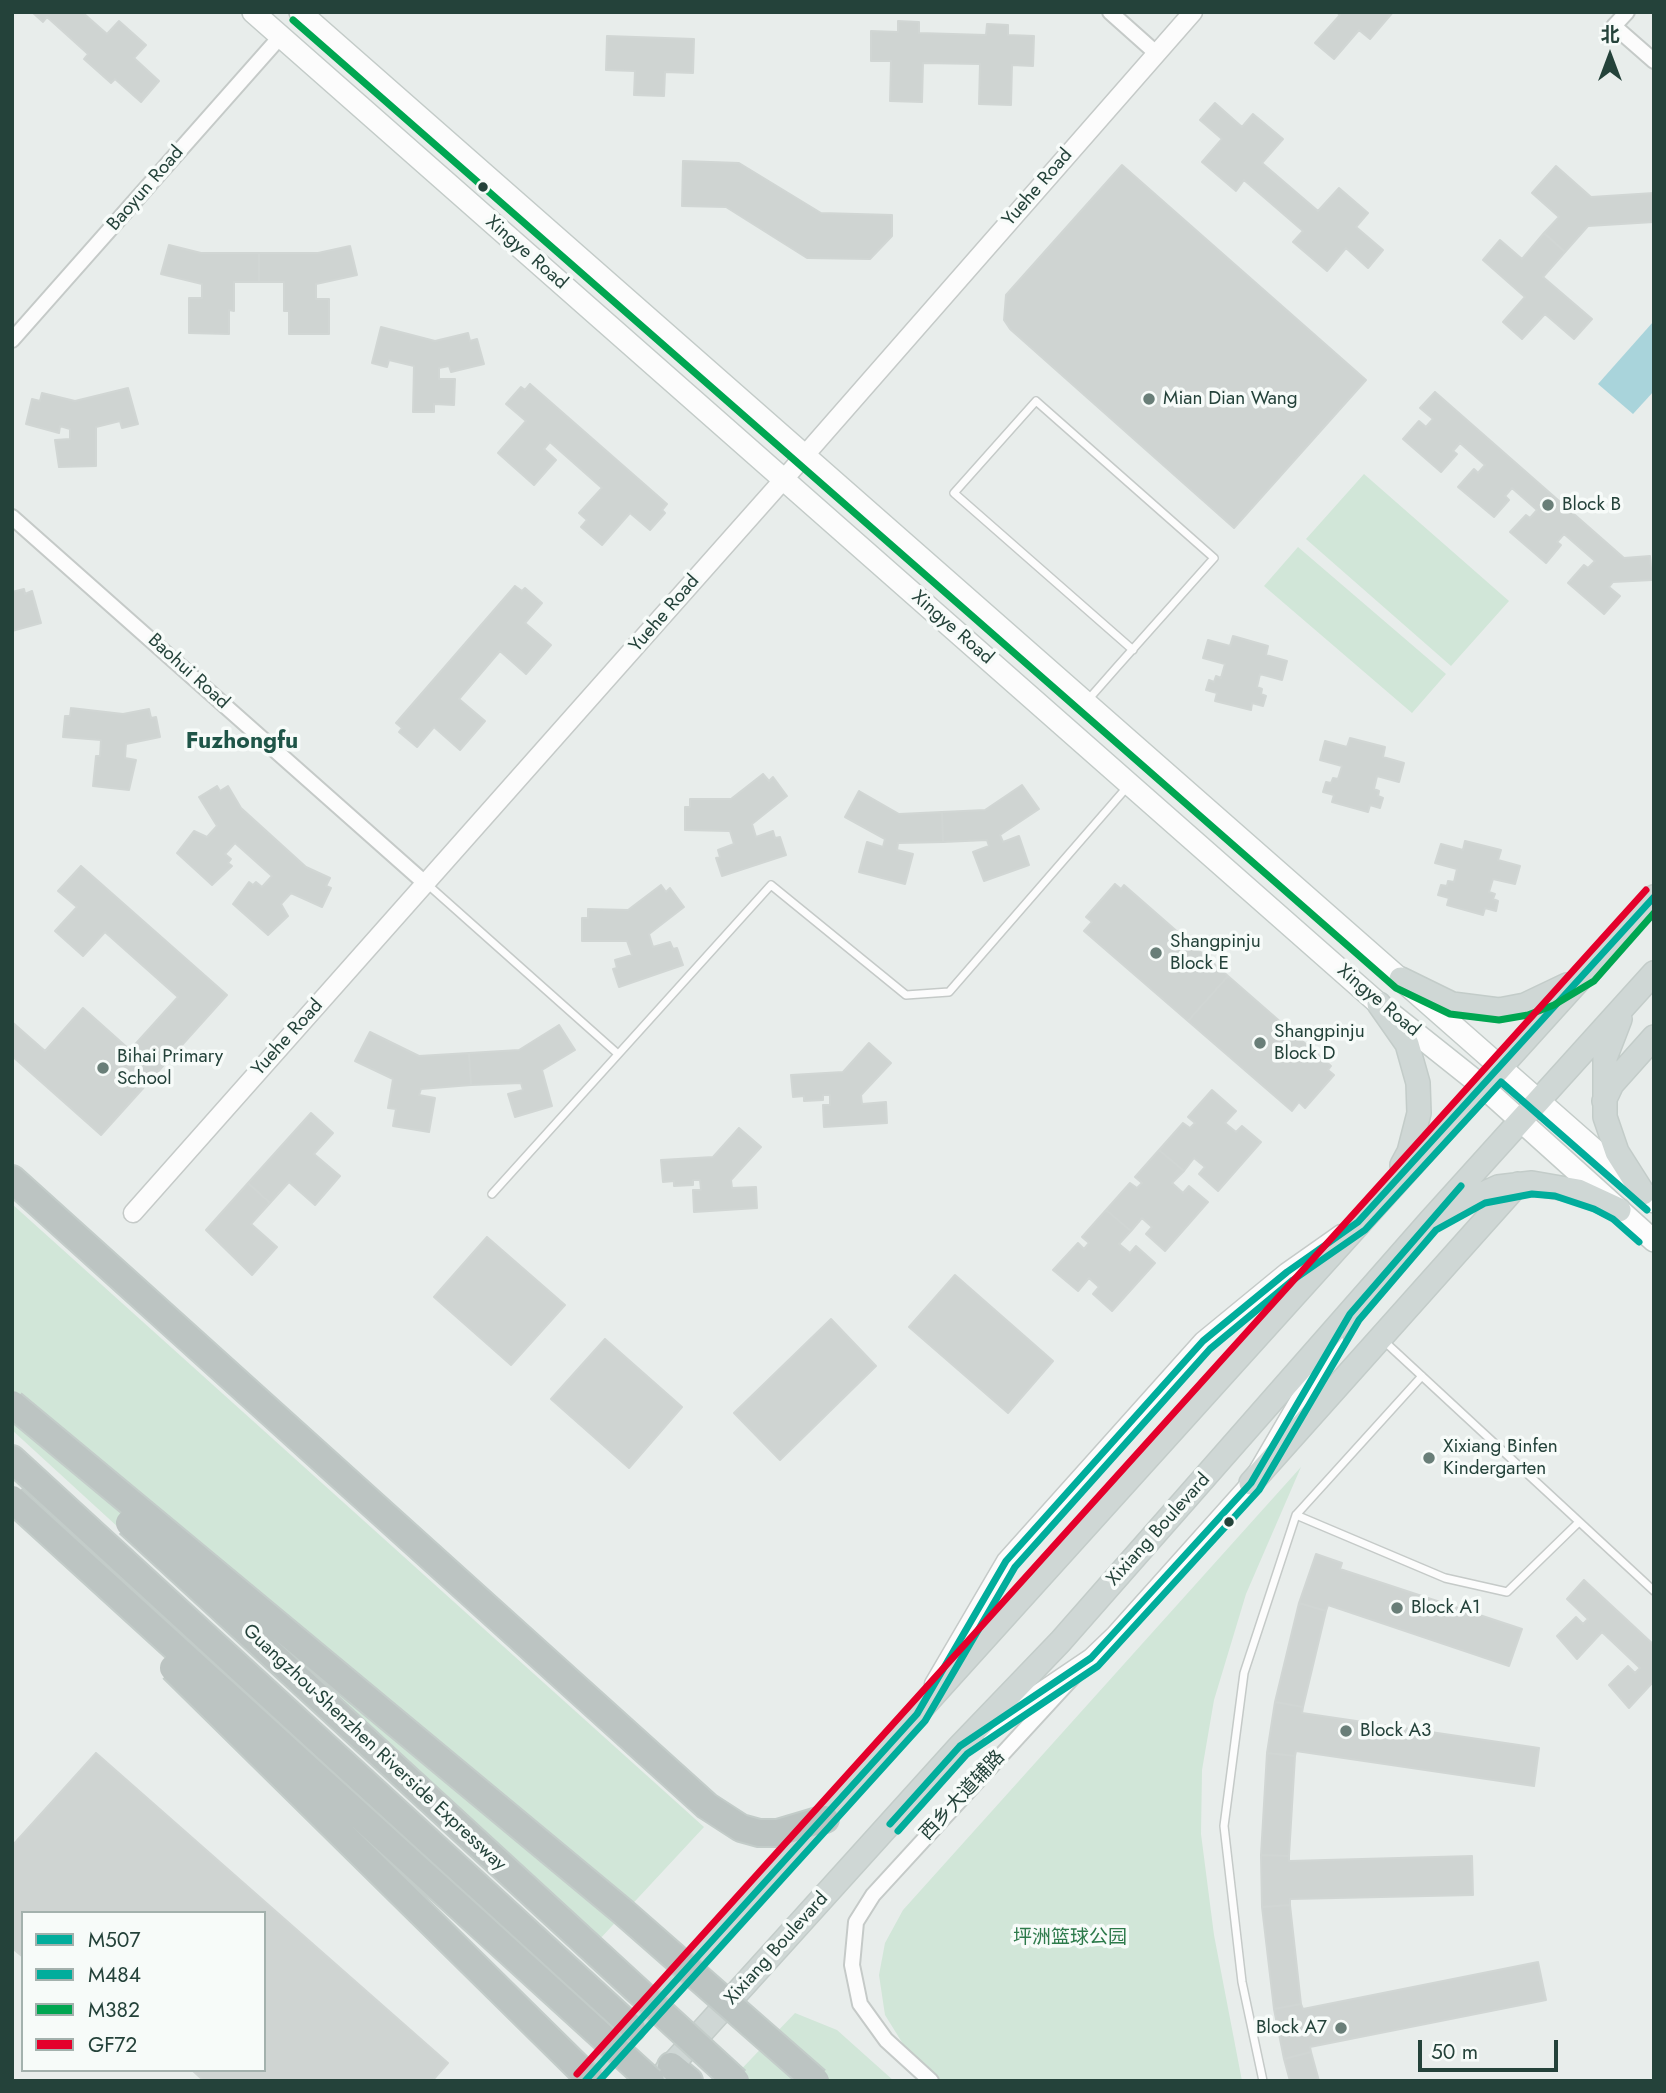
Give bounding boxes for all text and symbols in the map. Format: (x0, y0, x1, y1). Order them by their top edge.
north arrow (1575, 21, 1645, 91)
text: 北 (1600, 21, 1620, 48)
street label: Baoyun Road (103, 142, 189, 236)
street label: Yuehe Road (998, 145, 1078, 231)
unlabelled marker (476, 180, 490, 194)
street label: Xingye Road (480, 211, 572, 295)
place label: Mian Dian Wang (1163, 388, 1298, 410)
marker: Mian Dian Wang (1141, 391, 1157, 407)
place label: Block B (1562, 494, 1621, 516)
marker: Block B (1540, 497, 1556, 513)
street label: Yuehe Road (625, 571, 705, 657)
street label: Xingye Road (906, 586, 998, 670)
street label: Baohui Road (143, 630, 233, 714)
district label: Fuzhongfu (186, 728, 298, 756)
place label: Shangpinju Block E (1170, 931, 1261, 975)
marker: Shangpinju Block E (1148, 945, 1164, 961)
street label: Xingye Road (1332, 960, 1424, 1042)
street label: Yuehe Road (248, 995, 328, 1081)
place label: Shangpinju Block D (1274, 1021, 1365, 1065)
marker: Shangpinju Block D (1252, 1035, 1268, 1051)
place label: Bihai Primary School (117, 1046, 223, 1090)
marker: Bihai Primary School (95, 1060, 111, 1076)
place label: Xixiang Binfen Kindergarten (1443, 1436, 1558, 1480)
marker: Xixiang Binfen Kindergarten (1421, 1450, 1437, 1466)
street label: Xixiang Boulevard (1102, 1469, 1216, 1591)
unlabelled marker (1222, 1515, 1236, 1529)
place label: Block A1 (1411, 1597, 1481, 1619)
marker: Block A1 (1389, 1600, 1405, 1616)
street label: Guangzhou-Shenzhen Riverside Expressway (238, 1620, 510, 1876)
place label: Block A3 (1360, 1720, 1431, 1742)
marker: Block A3 (1338, 1723, 1354, 1739)
street label: 西乡大道辅路 (916, 1747, 1010, 1845)
street label: Xixiang Boulevard (720, 1888, 834, 2010)
legend (21, 1911, 266, 2072)
text: M507 (88, 1925, 140, 1955)
park label: 坪洲篮球公园 (1013, 1927, 1127, 1949)
text: M484 (88, 1960, 141, 1990)
text: M382 (88, 1995, 140, 2025)
place label: Block A7 (1256, 2017, 1327, 2039)
marker: Block A7 (1333, 2020, 1349, 2036)
scale bar (1421, 2026, 1561, 2070)
text: GF72 (88, 2030, 137, 2060)
text: 50 m (1431, 2037, 1478, 2067)

